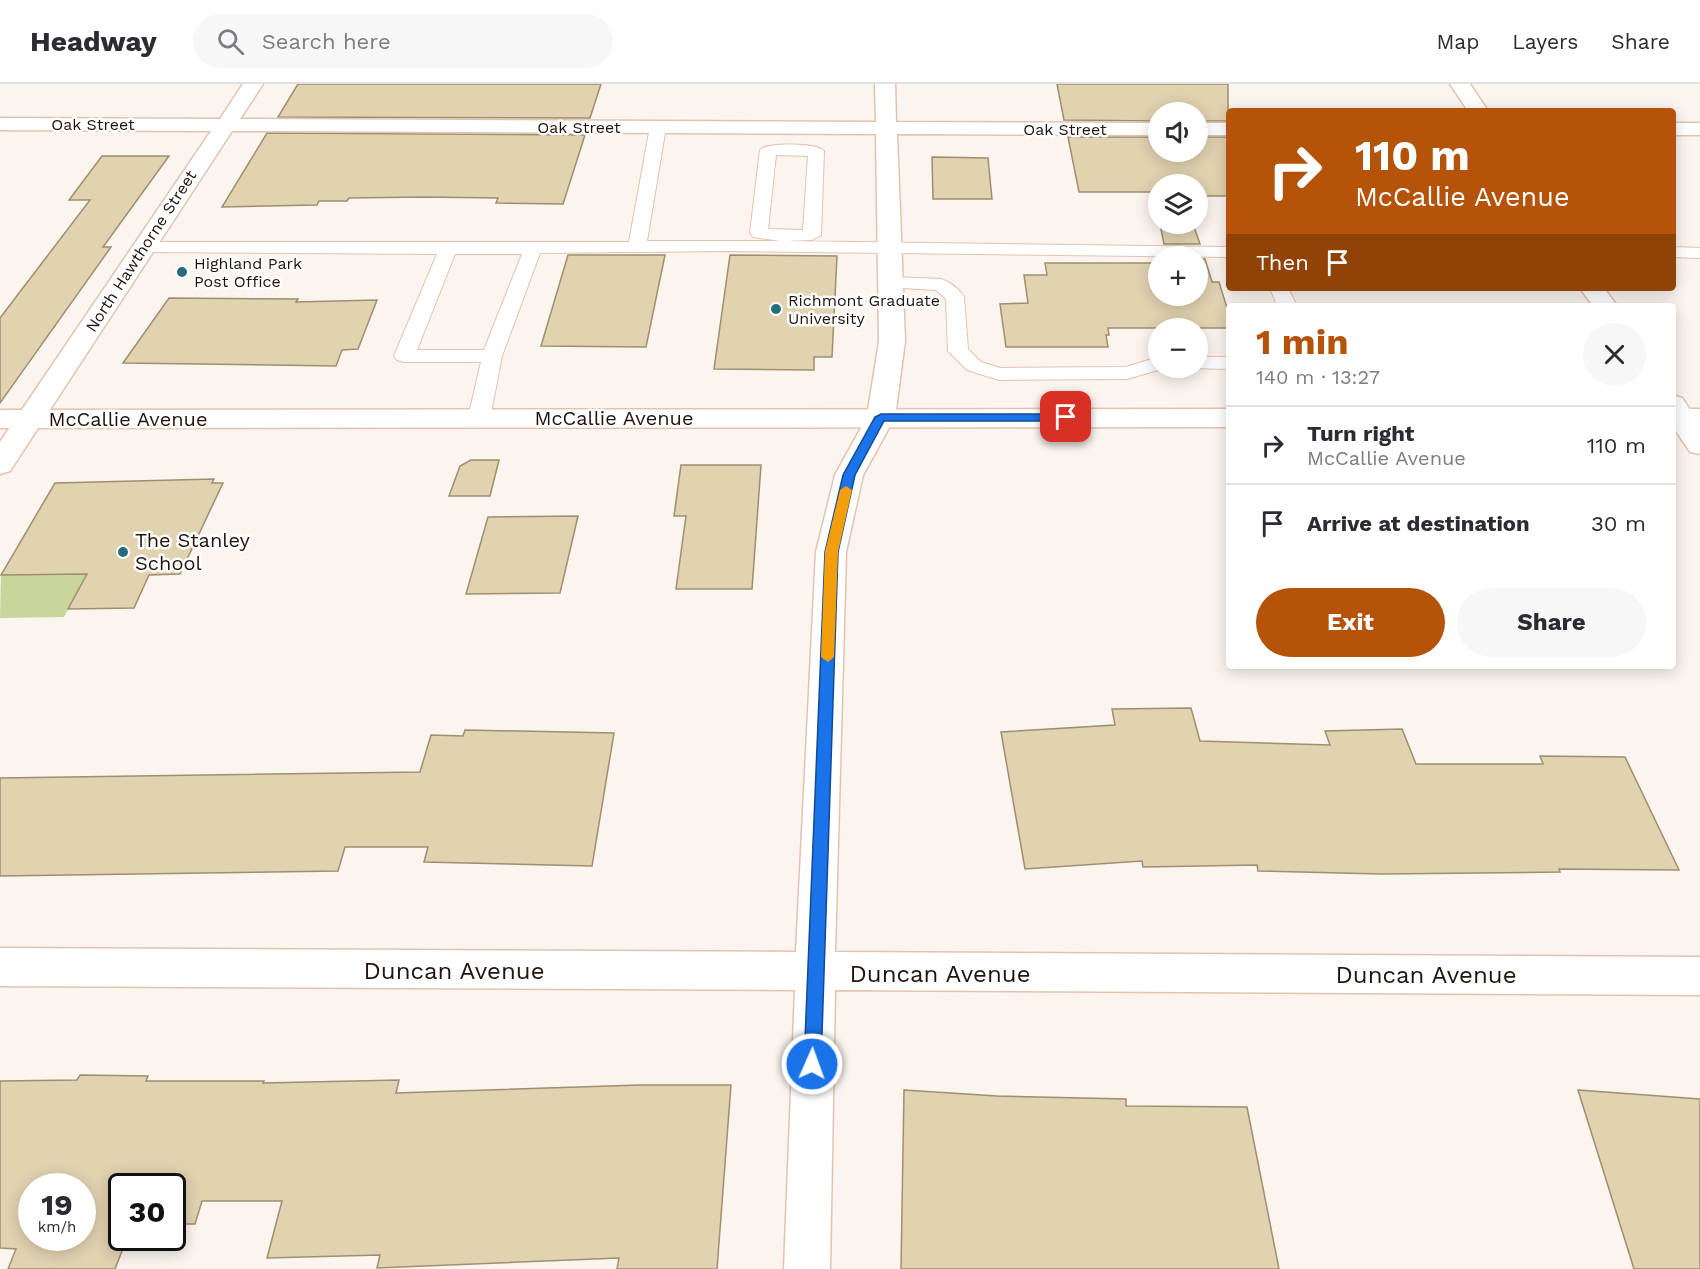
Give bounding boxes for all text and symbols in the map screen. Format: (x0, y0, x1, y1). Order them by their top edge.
search box (193, 14, 613, 68)
text: Headway (30, 25, 157, 58)
icon: search (214, 25, 247, 58)
text: Search here (262, 29, 391, 54)
text: Map (1436, 29, 1479, 54)
text: Layers (1512, 29, 1578, 54)
text: Share (1611, 29, 1670, 54)
map controls (1148, 102, 1208, 378)
button: sound (1148, 102, 1208, 162)
street label: Oak Street (51, 115, 135, 134)
street label: Oak Street (537, 118, 621, 137)
street label: Oak Street (1023, 120, 1107, 139)
text: 110 m (1355, 131, 1470, 180)
icon: right (1256, 132, 1334, 210)
street label: North Hawthorne Street (82, 166, 201, 335)
button: layers (1148, 174, 1208, 234)
text: McCallie Avenue (1355, 181, 1570, 213)
button: + (1148, 246, 1208, 306)
icon: arrive (1321, 246, 1354, 279)
text: Then (1256, 250, 1309, 275)
place label: Highland Park Post Office (194, 254, 302, 291)
marker: Highland Park Post Office (175, 265, 189, 279)
place label: Richmont Graduate University (788, 291, 940, 328)
marker: Richmont Graduate University (769, 302, 783, 316)
button: − (1148, 318, 1208, 378)
text: 1 min (1256, 321, 1348, 363)
button: close (1583, 323, 1646, 386)
text: 140 m · 13:27 (1256, 365, 1380, 389)
pin (1040, 391, 1091, 442)
icon: arrive (1049, 400, 1082, 433)
street label: McCallie Avenue (535, 406, 693, 430)
street label: McCallie Avenue (49, 407, 207, 431)
text: Turn right (1307, 421, 1414, 446)
icon: right (1256, 429, 1289, 462)
text: 110 m (1587, 433, 1646, 458)
text: McCallie Avenue (1307, 446, 1466, 470)
icon: arrive (1256, 507, 1289, 540)
text: Arrive at destination (1307, 511, 1530, 536)
text: 30 m (1591, 511, 1646, 536)
place label: The Stanley School (135, 528, 250, 575)
marker: The Stanley School (116, 545, 130, 559)
button: Exit (1256, 588, 1445, 657)
button: Share (1457, 588, 1646, 657)
street label: Duncan Avenue (364, 957, 544, 985)
street label: Duncan Avenue (850, 960, 1030, 988)
street label: Duncan Avenue (1336, 961, 1516, 989)
position arrow (780, 1032, 844, 1096)
speed limit sign: 30 (108, 1173, 186, 1251)
text: 19 (41, 1187, 73, 1222)
text: km/h (38, 1218, 76, 1236)

